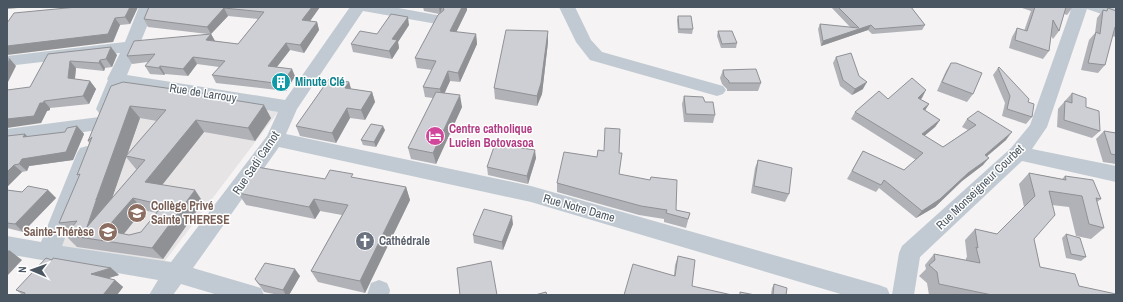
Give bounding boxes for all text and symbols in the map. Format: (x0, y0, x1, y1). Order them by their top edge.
building icon: Minute Clé (270, 71, 292, 93)
place label: Minute Clé (295, 74, 345, 90)
street label: Rue de Larrouy (168, 80, 238, 106)
place label: Centre catholique Lucien Botovasoa (449, 121, 534, 151)
hotel icon: Centre catholique Lucien Botovasoa (424, 125, 446, 147)
street label: Rue Sadi Carnot (229, 128, 283, 198)
street label: Rue Monseigneur Courbet (933, 141, 1027, 233)
street label: Rue Notre Dame (541, 190, 617, 226)
place label: Collège Privé Sainte THERESE (151, 198, 230, 228)
school or university icon: Collège Privé Sainte THERESE (126, 202, 148, 224)
school or university icon: Sainte-Thérèse (97, 221, 119, 243)
place label: Sainte-Thérèse (23, 224, 95, 240)
church icon: Cathédrale (354, 230, 376, 252)
place label: Cathédrale (379, 233, 430, 249)
north arrow (12, 250, 52, 290)
text: N (15, 266, 29, 273)

